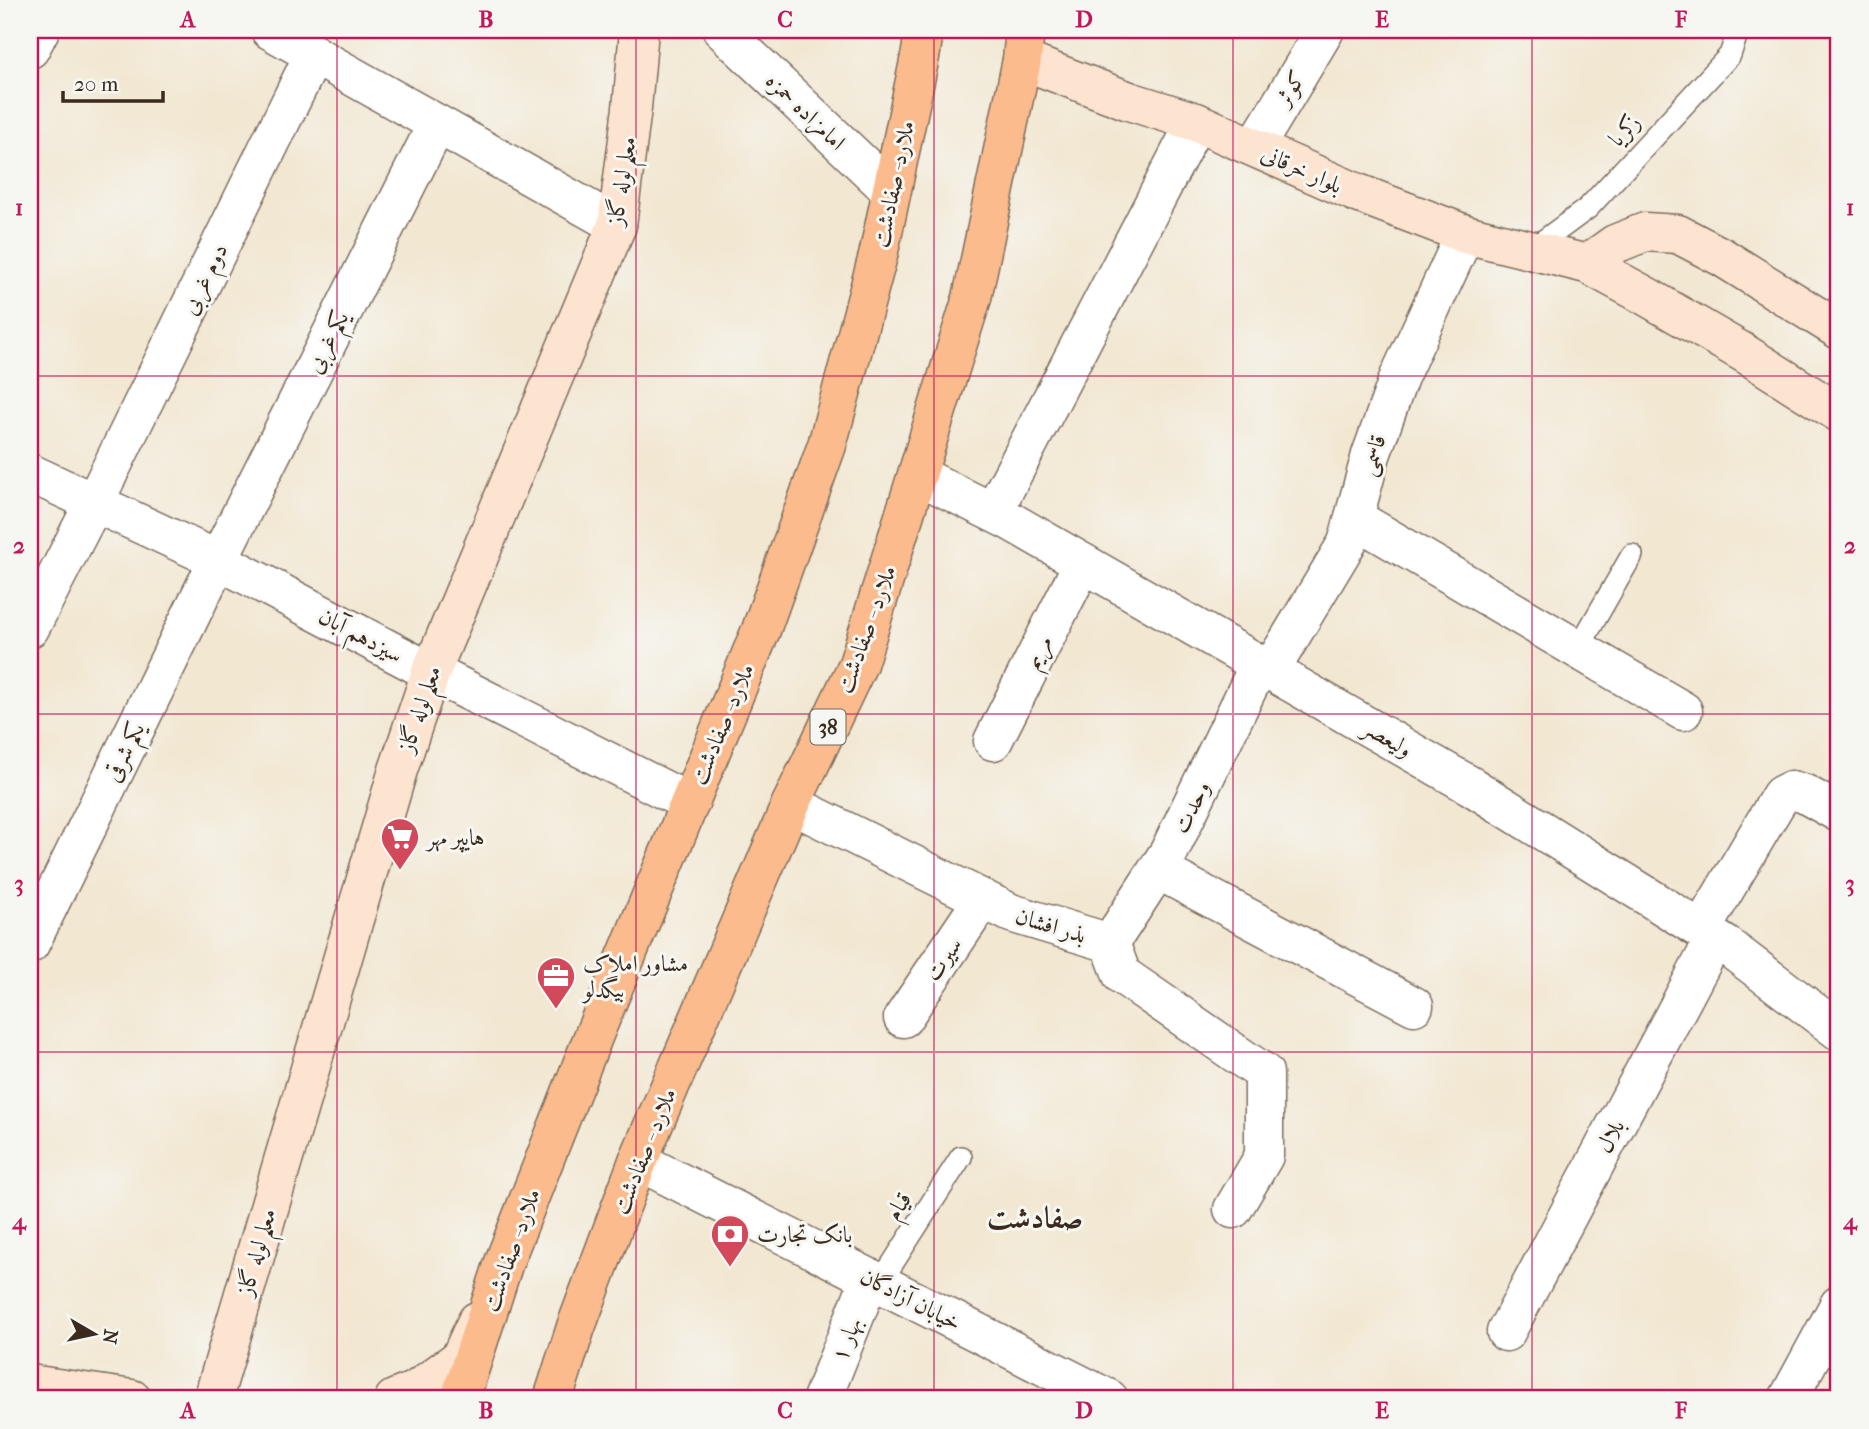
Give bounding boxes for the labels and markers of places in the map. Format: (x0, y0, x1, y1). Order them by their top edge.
supermarket icon: هایپر مهر (379, 816, 421, 871)
place label: هایپر مهر (425, 824, 485, 853)
place label: مشاور املاک بیگدلو (581, 950, 688, 1004)
office icon: مشاور املاک بیگدلو (535, 955, 577, 1010)
bank icon: بانک تجارت (709, 1213, 751, 1268)
place label: بانک تجارت (757, 1221, 852, 1248)

